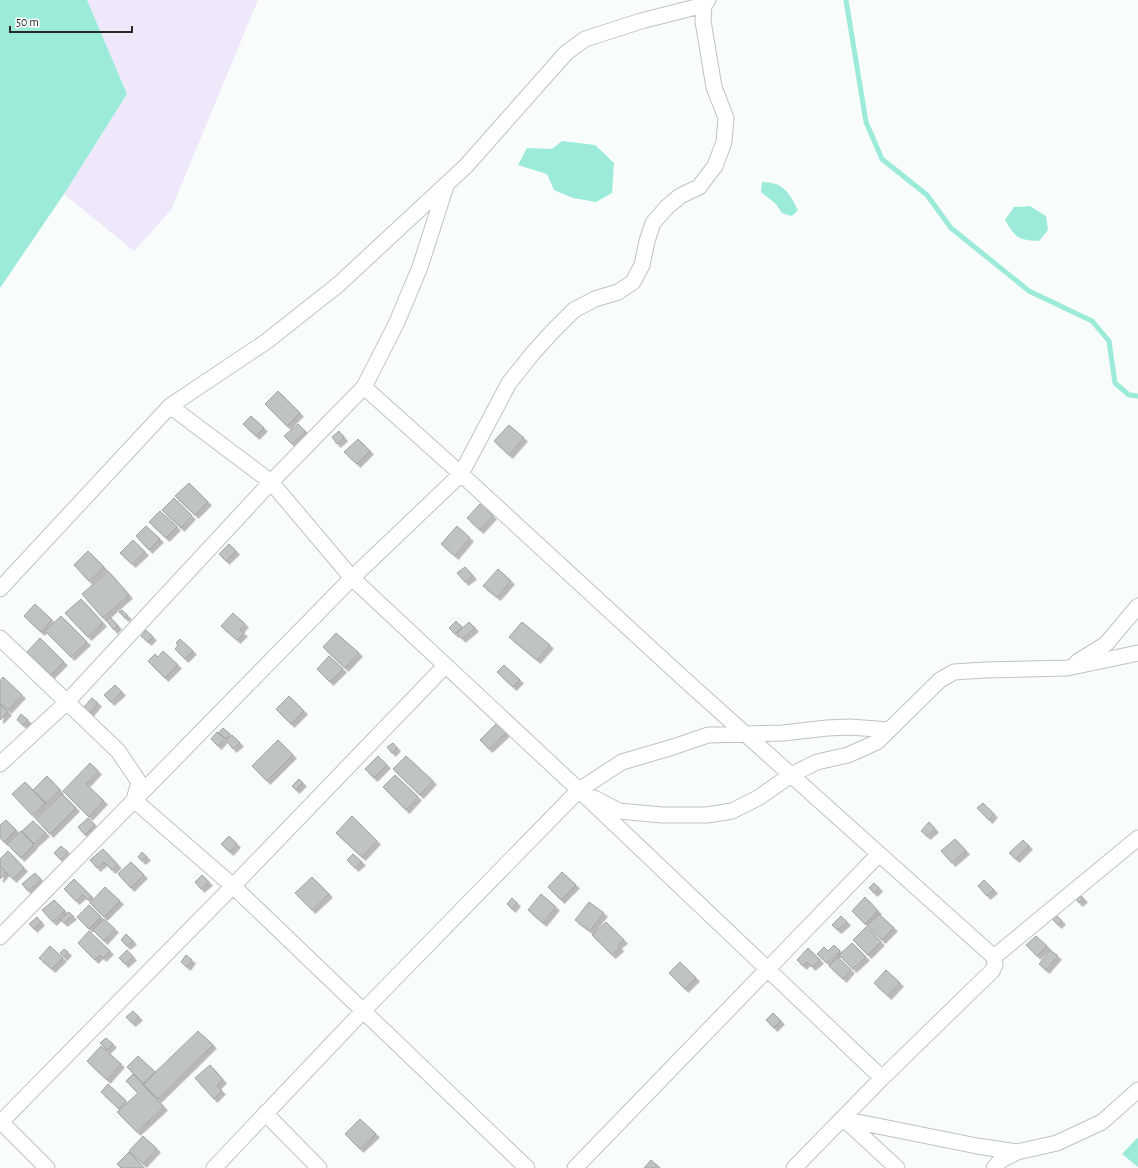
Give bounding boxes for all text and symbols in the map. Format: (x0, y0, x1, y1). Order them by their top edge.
scale bar (10, 8, 132, 34)
text: 50 m (16, 16, 39, 28)

